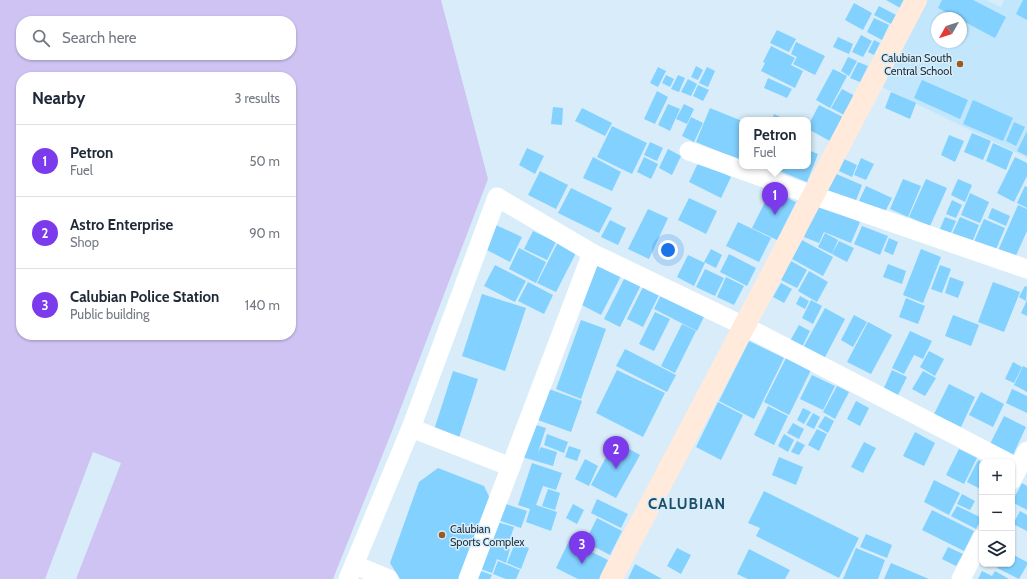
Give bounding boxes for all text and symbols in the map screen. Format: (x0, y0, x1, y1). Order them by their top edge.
north arrow (931, 12, 967, 48)
search box (16, 16, 296, 60)
icon: search (30, 27, 52, 49)
text: Search here (62, 29, 137, 47)
place label: Calubian South Central School (881, 51, 952, 78)
marker: Calubian South Central School (955, 59, 965, 69)
text: Nearby (32, 88, 85, 108)
text: 3 results (234, 90, 280, 106)
popup (739, 117, 811, 169)
text: Petron (753, 126, 797, 144)
text: Petron (70, 144, 113, 162)
text: Fuel (753, 144, 776, 160)
text: 1 (43, 153, 47, 169)
text: 50 m (250, 153, 280, 169)
text: Fuel (70, 162, 93, 178)
pin: 1 (762, 182, 788, 215)
text: Astro Enterprise (70, 216, 173, 234)
text: 2 (42, 225, 48, 241)
text: 90 m (249, 225, 280, 241)
text: Shop (70, 234, 99, 250)
your location (658, 240, 678, 260)
text: Calubian Police Station (70, 288, 219, 306)
text: 3 (41, 297, 49, 313)
text: 140 m (245, 297, 280, 313)
text: Public building (70, 306, 150, 322)
pin: 2 (603, 436, 629, 469)
map controls (979, 459, 1015, 567)
button: + (979, 459, 1015, 495)
district label: CALUBIAN (648, 495, 726, 513)
button: − (979, 495, 1015, 531)
place label: Calubian Sports Complex (450, 522, 525, 549)
marker: Calubian Sports Complex (437, 530, 447, 540)
pin: 3 (569, 531, 595, 564)
button: layers (979, 531, 1015, 567)

